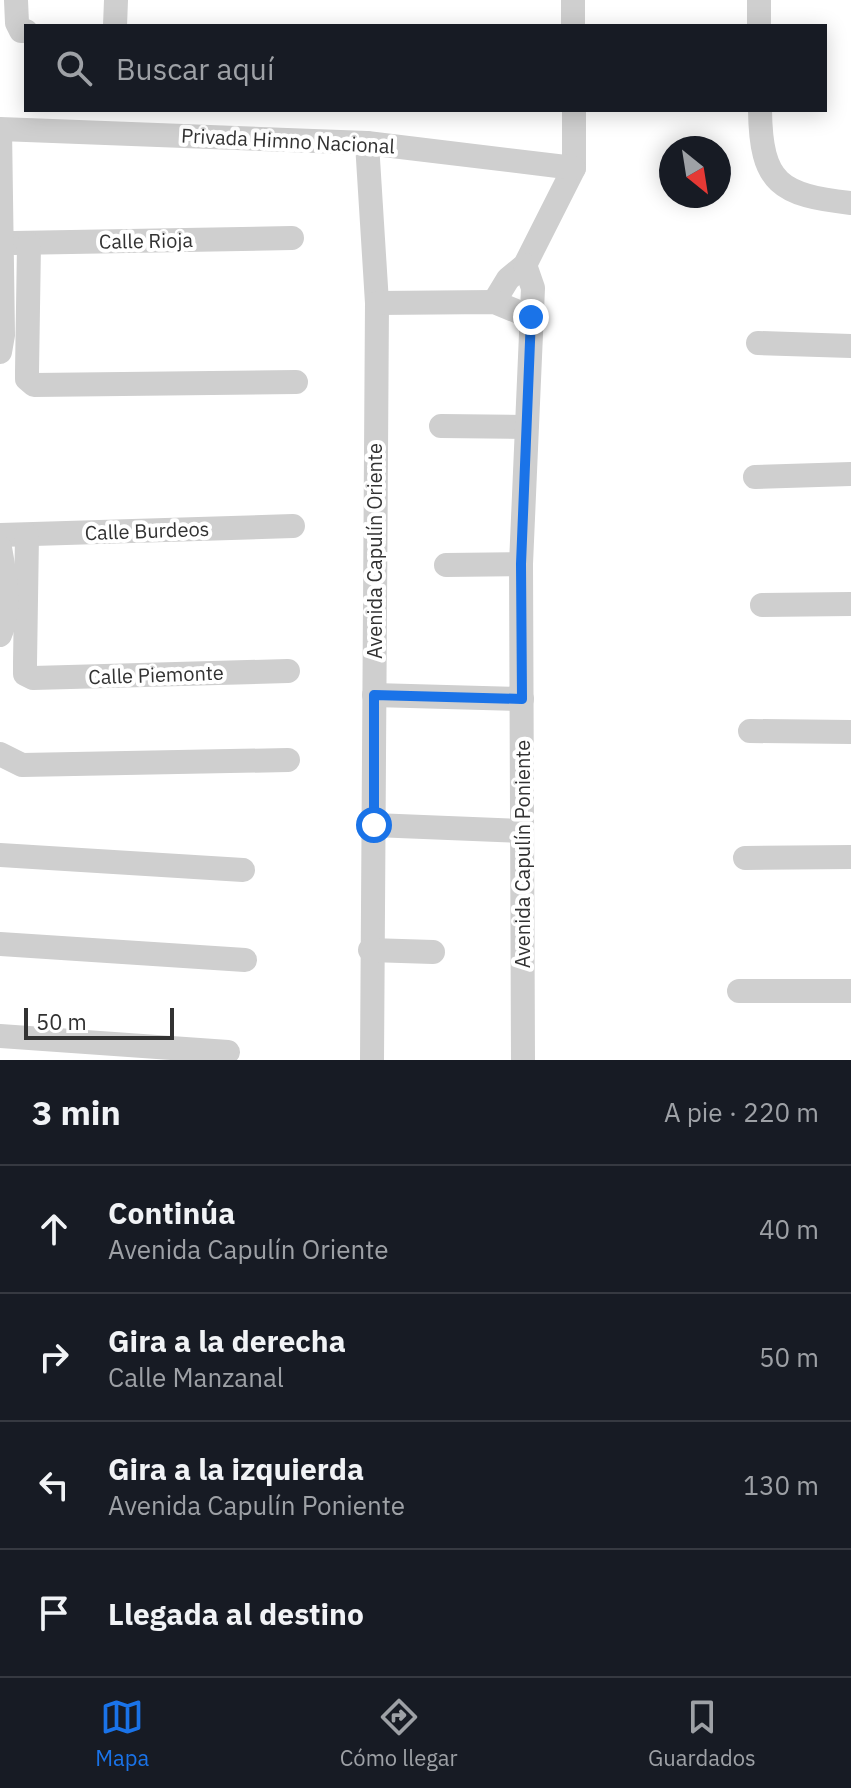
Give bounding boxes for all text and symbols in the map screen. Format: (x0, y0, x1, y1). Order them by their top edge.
search box (24, 24, 827, 112)
icon: search (52, 46, 96, 90)
text: Buscar aquí (116, 49, 274, 88)
street label: Privada Himno Nacional (180, 121, 396, 160)
north arrow (659, 136, 731, 208)
street label: Calle Rioja (99, 226, 194, 255)
route end (513, 299, 549, 335)
street label: Avenida Capulín Oriente (361, 443, 388, 659)
street label: Calle Burdeos (84, 515, 210, 546)
street label: Calle Piemonte (88, 659, 224, 690)
street label: Avenida Capulín Poniente (509, 740, 536, 968)
route start (356, 807, 392, 843)
scale bar (24, 1004, 174, 1040)
text: 50 m (36, 1007, 87, 1036)
text: 3 min (32, 1090, 121, 1134)
text: A pie · 220 m (664, 1095, 819, 1129)
text: Continúa (108, 1193, 235, 1232)
icon: ahead (32, 1207, 76, 1251)
text: 40 m (759, 1212, 819, 1246)
text: Avenida Capulín Oriente (108, 1232, 389, 1266)
text: Gira a la derecha (108, 1321, 346, 1360)
icon: right (32, 1335, 76, 1379)
text: 50 m (759, 1340, 819, 1374)
text: Calle Manzanal (108, 1360, 284, 1394)
text: Gira a la izquierda (108, 1449, 364, 1488)
icon: left (32, 1463, 76, 1507)
text: 130 m (743, 1468, 819, 1502)
text: Avenida Capulín Poniente (108, 1488, 405, 1522)
icon: arrive (32, 1591, 76, 1635)
text: Llegada al destino (108, 1594, 364, 1633)
tab: Mapa (95, 1695, 149, 1772)
tab: Cómo llegar (340, 1695, 458, 1772)
tab: Guardados (648, 1695, 756, 1772)

